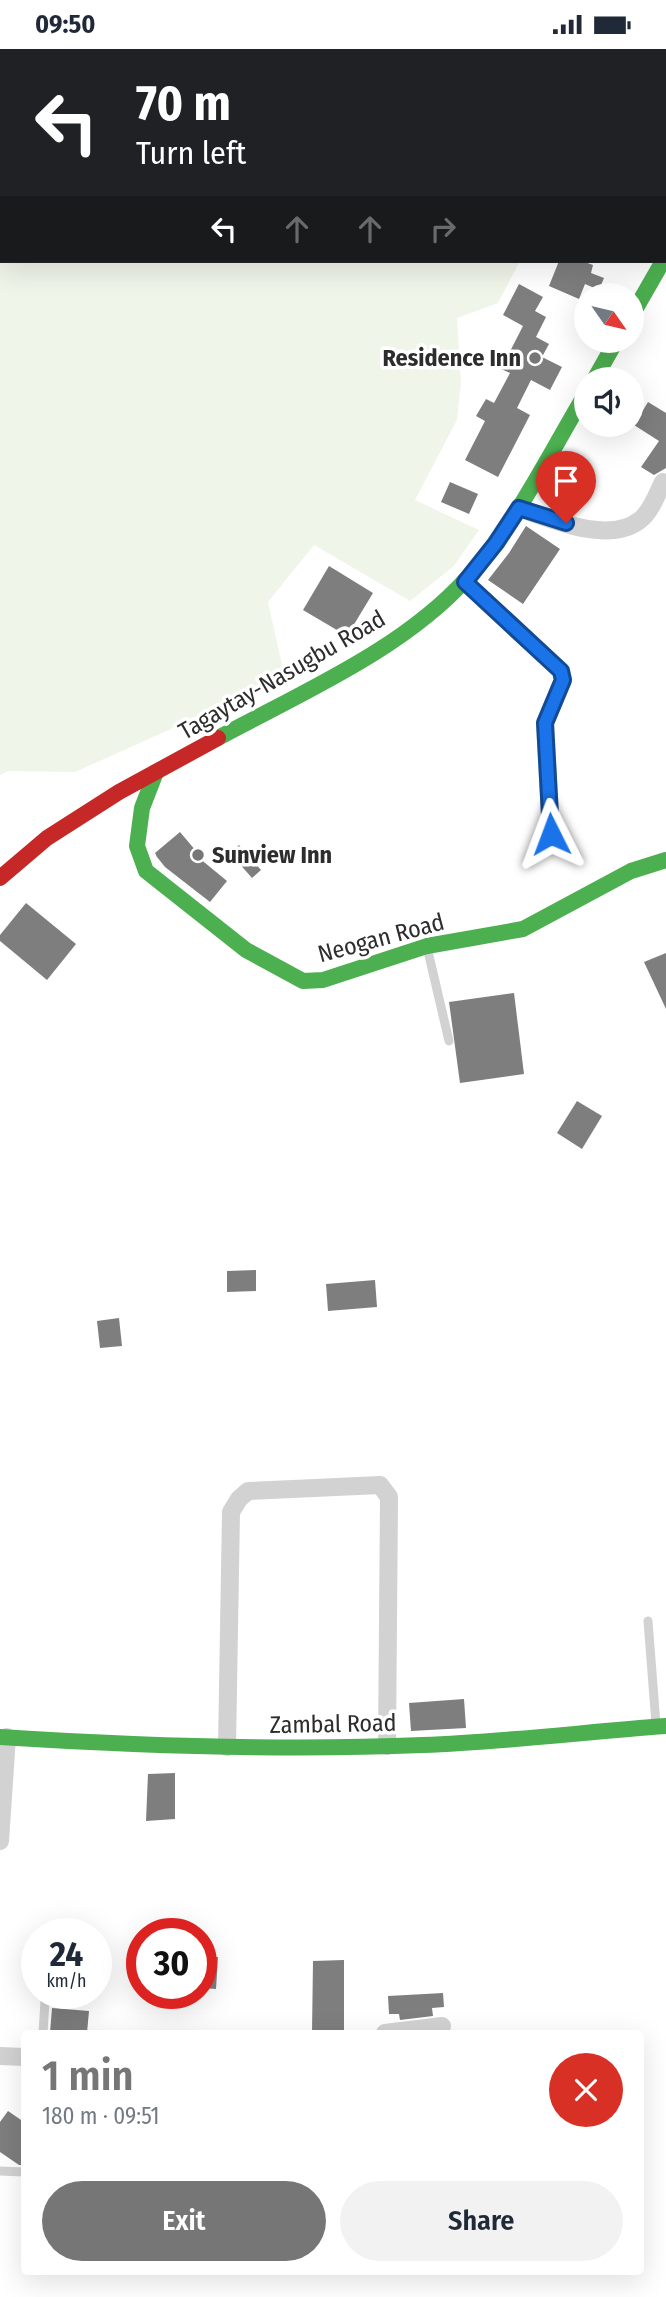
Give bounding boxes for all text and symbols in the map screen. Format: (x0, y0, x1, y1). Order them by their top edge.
text: 09:50 (35, 9, 96, 40)
text: 70 m (136, 74, 231, 133)
icon: left (21, 77, 112, 168)
text: Turn left (136, 134, 246, 172)
icon: left (205, 210, 243, 248)
icon: ahead (278, 210, 316, 248)
icon: ahead (351, 210, 389, 248)
icon: right (424, 210, 462, 248)
north arrow (574, 283, 644, 353)
map controls (574, 283, 644, 437)
place label: Residence Inn (382, 344, 521, 372)
marker: Residence Inn (527, 350, 543, 366)
button: sound (574, 367, 644, 437)
pin (536, 451, 596, 523)
icon: arrive (547, 462, 585, 500)
street label: Tagaytay-Nasugbu Road (174, 604, 390, 746)
position arrow (514, 797, 588, 871)
place label: Sunview Inn (212, 841, 332, 869)
marker: Sunview Inn (190, 847, 206, 863)
street label: Neogan Road (315, 908, 447, 968)
street label: Zambal Road (269, 1709, 397, 1739)
speed limit sign: 30 (126, 1918, 217, 2009)
text: 24 (50, 1933, 83, 1975)
text: km/h (46, 1970, 87, 1992)
text: 1 min (42, 2051, 133, 2101)
button: close (549, 2053, 623, 2127)
text: 180 m · 09:51 (42, 2102, 160, 2130)
button: Exit (42, 2181, 326, 2261)
button: Share (340, 2181, 623, 2261)

